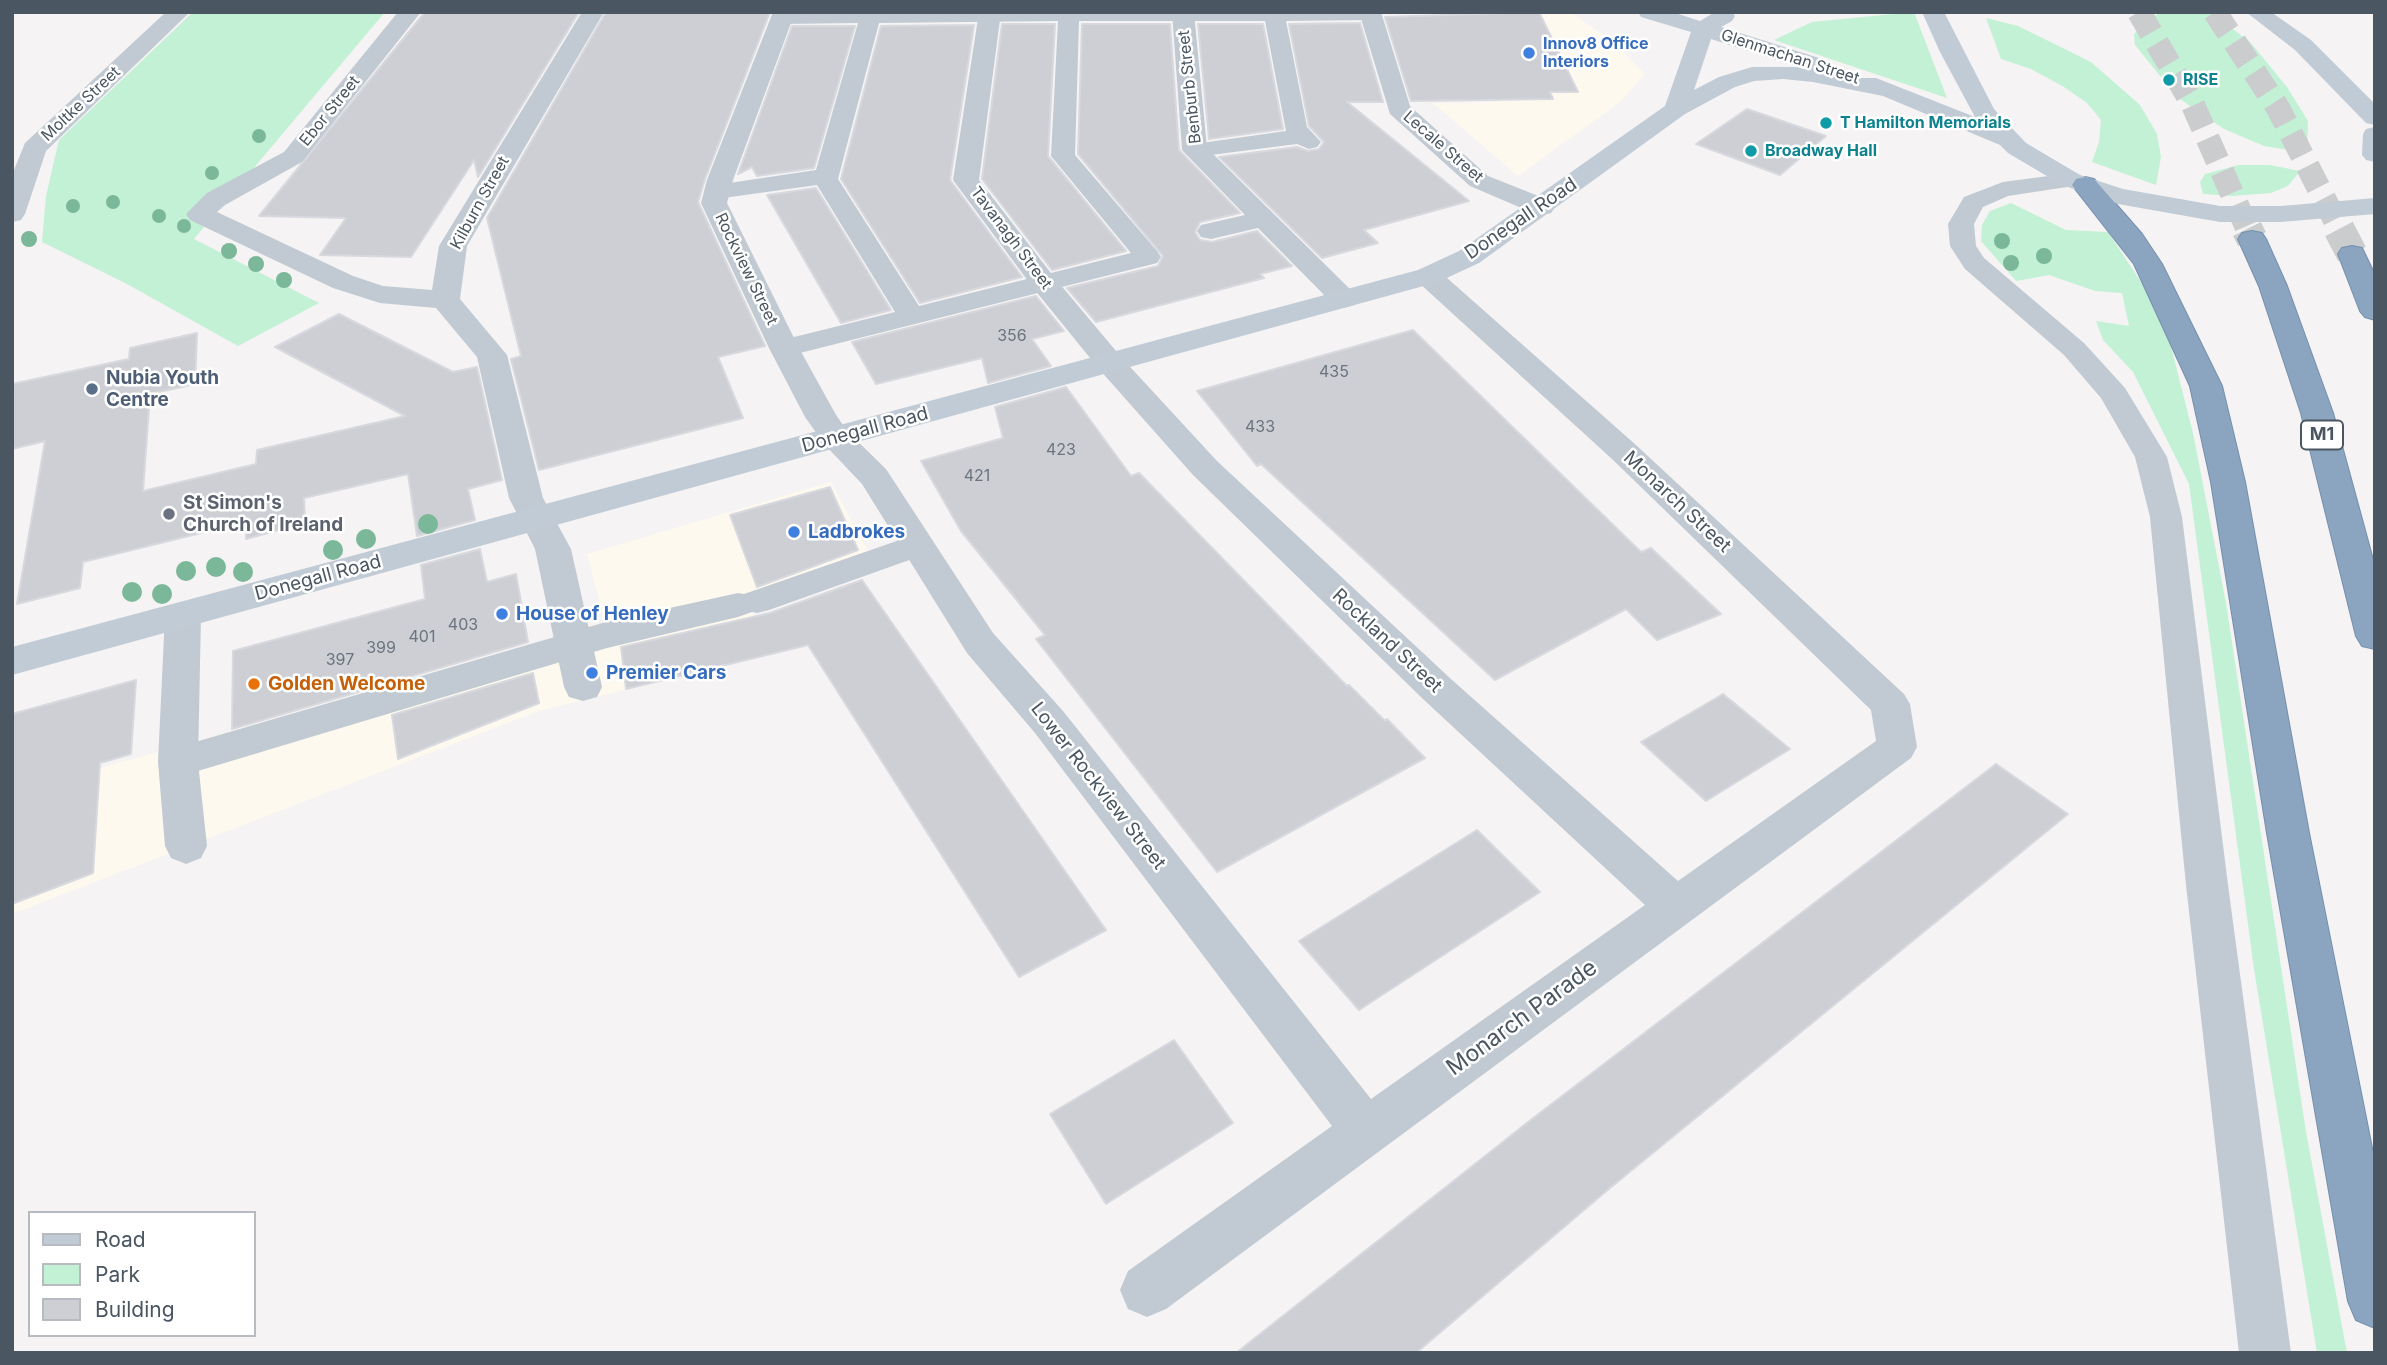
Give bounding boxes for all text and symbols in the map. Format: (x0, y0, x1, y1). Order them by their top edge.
street label: Glenmachan Street (1718, 26, 1862, 88)
street label: Benburb Street (1174, 29, 1206, 145)
place label: Innov8 Office Interiors (1543, 34, 1649, 72)
marker: Innov8 Office Interiors (1521, 45, 1537, 61)
street label: Moltke Street (38, 63, 124, 145)
place label: RISE (2183, 70, 2218, 90)
street label: Ebor Street (296, 72, 364, 150)
marker: RISE (2161, 72, 2177, 88)
street label: Lecale Street (1399, 107, 1487, 187)
place label: T Hamilton Memorials (1840, 113, 2011, 133)
marker: T Hamilton Memorials (1818, 115, 1834, 131)
place label: Broadway Hall (1765, 141, 1877, 161)
marker: Broadway Hall (1743, 143, 1759, 159)
street label: Kilburn Street (447, 153, 513, 253)
street label: Donegall Road (1461, 173, 1581, 265)
street label: Tavanagh Street (966, 183, 1056, 293)
street label: Rockview Street (711, 210, 781, 328)
house number: 356 (997, 326, 1027, 346)
house number: 435 (1319, 362, 1349, 382)
place label: Nubia Youth Centre (106, 367, 219, 411)
marker: Nubia Youth Centre (84, 381, 100, 397)
street label: Donegall Road (799, 402, 931, 458)
house number: 433 (1245, 417, 1275, 437)
road number: M1 (2301, 421, 2343, 450)
house number: 423 (1046, 440, 1076, 460)
street label: Monarch Street (1619, 446, 1735, 558)
house number: 421 (964, 466, 990, 486)
place label: St Simon's Church of Ireland (183, 492, 343, 536)
marker: St Simon's Church of Ireland (161, 506, 177, 522)
place label: Ladbrokes (808, 521, 905, 543)
marker: Ladbrokes (786, 524, 802, 540)
street label: Donegall Road (252, 550, 384, 606)
street label: Rockland Street (1327, 584, 1447, 698)
place label: House of Henley (516, 603, 669, 625)
marker: House of Henley (494, 606, 510, 622)
house number: 403 (448, 615, 478, 635)
house number: 401 (409, 627, 435, 647)
house number: 399 (366, 638, 396, 658)
house number: 397 (326, 650, 354, 670)
place label: Premier Cars (606, 662, 726, 684)
marker: Premier Cars (584, 665, 600, 681)
place label: Golden Welcome (268, 673, 425, 695)
marker: Golden Welcome (246, 676, 262, 692)
street label: Lower Rockview Street (1026, 698, 1170, 874)
street label: Monarch Parade (1441, 954, 1603, 1082)
legend (28, 1211, 256, 1337)
text: Road (95, 1227, 146, 1252)
text: Park (95, 1262, 140, 1287)
text: Building (95, 1297, 175, 1322)

